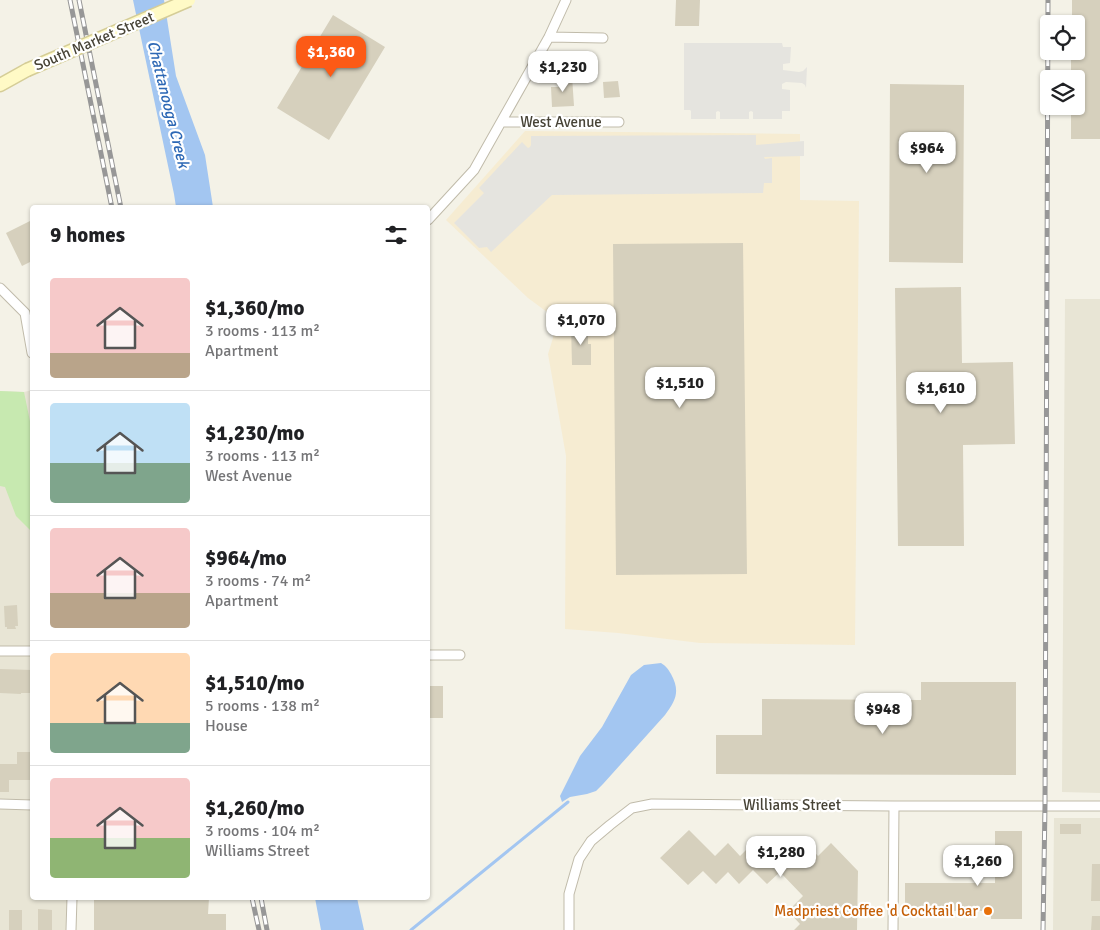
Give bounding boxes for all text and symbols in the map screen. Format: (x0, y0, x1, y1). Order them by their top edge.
street label: South Market Street (31, 8, 157, 74)
map controls (1040, 15, 1085, 115)
button: locate (1040, 15, 1085, 60)
pin: $1,360 (290, 36, 372, 78)
water label: Chattanooga Creek (143, 39, 194, 172)
text: $1,360 (307, 42, 355, 62)
pin: $1,230 (522, 51, 604, 93)
text: $1,230 (539, 57, 587, 77)
button: layers (1040, 70, 1085, 115)
street label: West Avenue (520, 113, 602, 131)
pin: $964 (897, 132, 957, 174)
text: $964 (910, 138, 944, 158)
icon: filters (382, 221, 410, 249)
text: 9 homes (50, 222, 125, 248)
text: $1,360/mo (205, 295, 304, 321)
icon: home (90, 298, 150, 358)
pin: $1,070 (540, 304, 622, 346)
text: $1,070 (557, 310, 605, 330)
text: 3 rooms · 113 m² (205, 321, 320, 341)
text: Apartment (205, 341, 278, 361)
pin: $1,510 (639, 366, 721, 409)
pin: $1,610 (900, 372, 982, 414)
text: $1,510 (656, 373, 704, 393)
text: $1,610 (917, 378, 965, 398)
text: $1,230/mo (205, 420, 304, 446)
icon: home (90, 423, 150, 483)
text: 3 rooms · 113 m² (205, 446, 320, 466)
text: West Avenue (205, 466, 292, 486)
text: $964/mo (205, 545, 287, 571)
icon: home (90, 548, 150, 608)
text: 3 rooms · 74 m² (205, 571, 311, 591)
text: Apartment (205, 591, 278, 611)
text: $1,510/mo (205, 670, 304, 696)
icon: home (90, 673, 150, 733)
pin: $948 (853, 692, 913, 735)
text: 5 rooms · 138 m² (205, 696, 320, 716)
text: $948 (866, 699, 900, 719)
text: House (205, 716, 248, 736)
text: $1,260/mo (205, 795, 304, 821)
street label: Williams Street (743, 796, 841, 814)
icon: home (90, 798, 150, 858)
text: 3 rooms · 104 m² (205, 821, 320, 841)
pin: $1,280 (740, 836, 822, 878)
text: Williams Street (205, 841, 310, 861)
text: $1,280 (757, 842, 805, 862)
pin: $1,260 (937, 844, 1019, 887)
text: $1,260 (954, 851, 1002, 871)
place label: Madpriest Coffee 'd Cocktail bar (774, 902, 978, 920)
marker: Madpriest Coffee 'd Cocktail bar (982, 905, 994, 917)

